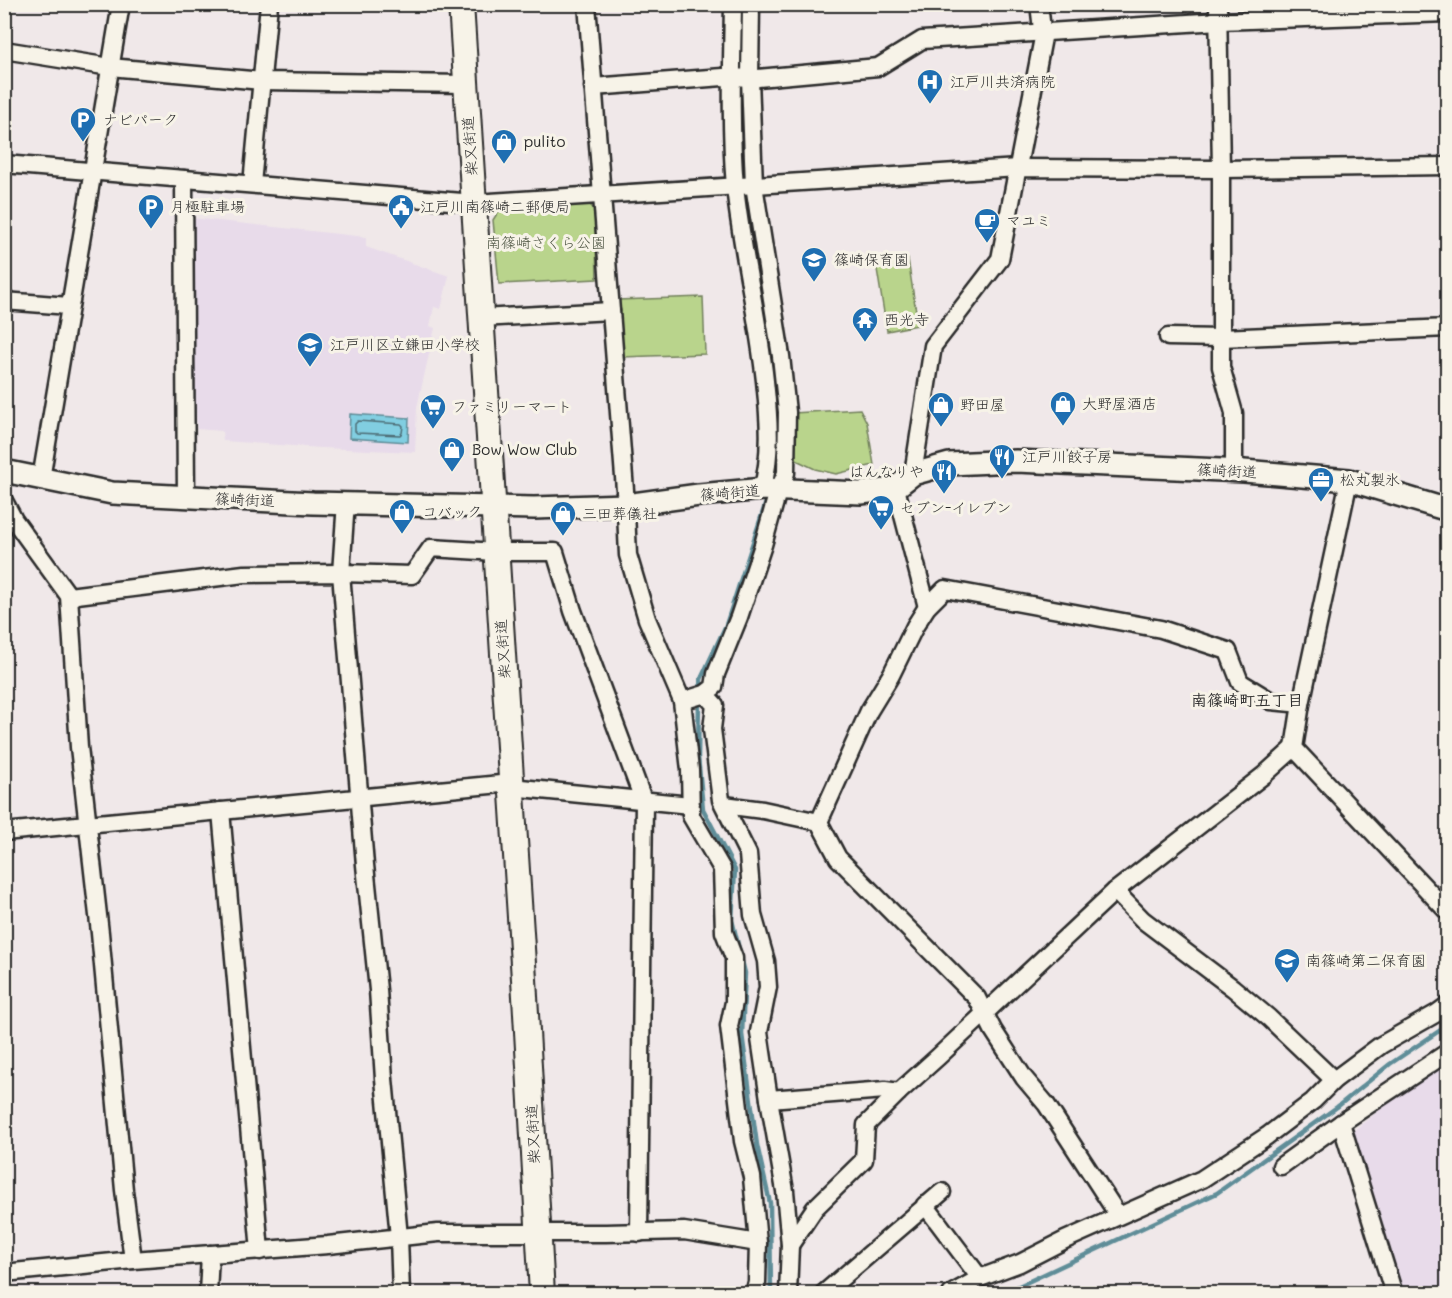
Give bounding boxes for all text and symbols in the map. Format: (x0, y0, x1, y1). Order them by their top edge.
hospital icon: 江戸川共済病院 (915, 67, 945, 105)
place label: 江戸川共済病院 (950, 71, 1055, 91)
parking icon: ナビパーク (68, 105, 98, 143)
place label: ナビパーク (103, 109, 178, 129)
street label: 柴又街道 (457, 115, 481, 177)
shop icon: pulito (489, 127, 519, 165)
place label: pulito (524, 131, 565, 151)
parking icon: 月極駐車場 (136, 192, 166, 230)
public building icon: 江戸川南篠崎二郵便局 (386, 192, 416, 230)
place label: 月極駐車場 (170, 196, 245, 216)
place label: 江戸川南篠崎二郵便局 (420, 196, 570, 216)
cafe icon: マユミ (972, 206, 1002, 244)
place label: マユミ (1006, 210, 1051, 230)
park label: 南篠崎さくら公園 (486, 232, 606, 252)
school or university icon: 篠崎保育園 (799, 245, 829, 283)
place label: 篠崎保育園 (834, 249, 909, 269)
temple icon: 西光寺 (850, 305, 880, 343)
place label: 西光寺 (884, 309, 929, 329)
school or university icon: 江戸川区立鎌田小学校 (295, 330, 325, 368)
place label: 江戸川区立鎌田小学校 (330, 334, 480, 354)
shop icon: 大野屋酒店 (1048, 389, 1078, 427)
shop icon: 野田屋 (926, 390, 956, 428)
supermarket icon: ファミリーマート (418, 392, 448, 430)
place label: 大野屋酒店 (1082, 393, 1157, 413)
place label: 野田屋 (960, 394, 1005, 414)
place label: ファミリーマート (452, 396, 572, 416)
shop icon: Bow Wow Club (437, 435, 467, 473)
place label: Bow Wow Club (472, 439, 577, 459)
restaurant icon: 江戸川餃子房 (987, 442, 1017, 480)
place label: 江戸川餃子房 (1022, 446, 1112, 466)
restaurant icon: はんなりや (929, 457, 959, 495)
street label: 篠崎街道 (1197, 458, 1258, 482)
place label: はんなりや (849, 461, 924, 481)
office icon: 松丸製氷 (1306, 465, 1336, 503)
place label: 松丸製氷 (1340, 469, 1400, 489)
street label: 篠崎街道 (699, 479, 761, 505)
street label: 篠崎街道 (215, 488, 275, 510)
supermarket icon: セブン-イレブン (866, 493, 896, 531)
shop icon: コバック (387, 497, 417, 535)
place label: セブン-イレブン (900, 497, 1011, 517)
shop icon: 三田葬儀社 (548, 499, 578, 537)
place label: コバック (422, 501, 482, 521)
place label: 三田葬儀社 (582, 503, 657, 523)
street label: 柴又街道 (490, 618, 514, 680)
district label: 南篠崎町五丁目 (1191, 689, 1303, 710)
school or university icon: 南篠崎第二保育園 (1272, 946, 1302, 984)
place label: 南篠崎第二保育園 (1306, 950, 1426, 970)
street label: 柴又街道 (520, 1104, 544, 1165)

